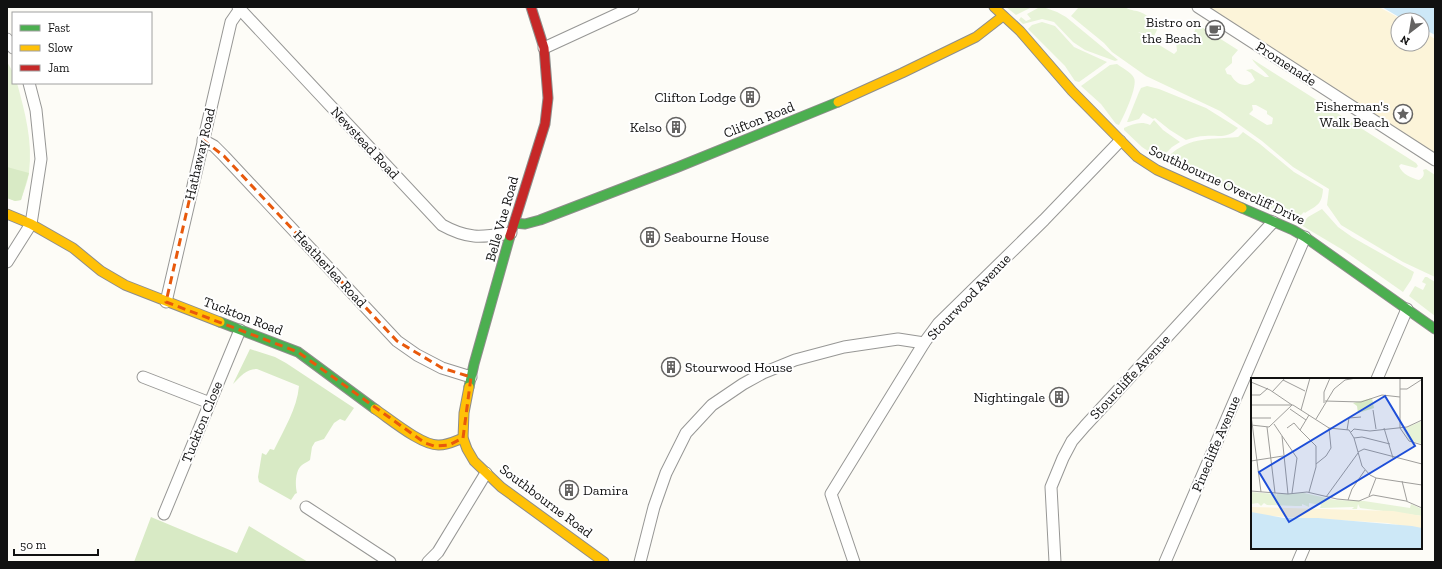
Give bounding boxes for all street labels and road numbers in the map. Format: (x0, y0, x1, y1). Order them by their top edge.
street label: Promenade (1253, 38, 1320, 90)
street label: Clifton Road (721, 98, 797, 142)
street label: Newstead Road (327, 103, 403, 183)
street label: Hathaway Road (181, 106, 219, 202)
street label: Southbourne Overcliff Drive (1146, 141, 1308, 229)
street label: Belle Vue Road (482, 174, 522, 264)
street label: Heatherlea Road (290, 227, 370, 311)
street label: Stourwood Avenue (924, 250, 1015, 344)
street label: Tuckton Road (201, 293, 286, 339)
street label: Stourcliffe Avenue (1086, 331, 1174, 423)
street label: Tuckton Close (178, 378, 226, 465)
street label: Pinecliffe Avenue (1188, 393, 1244, 495)
street label: Southbourne Road (496, 461, 596, 542)

